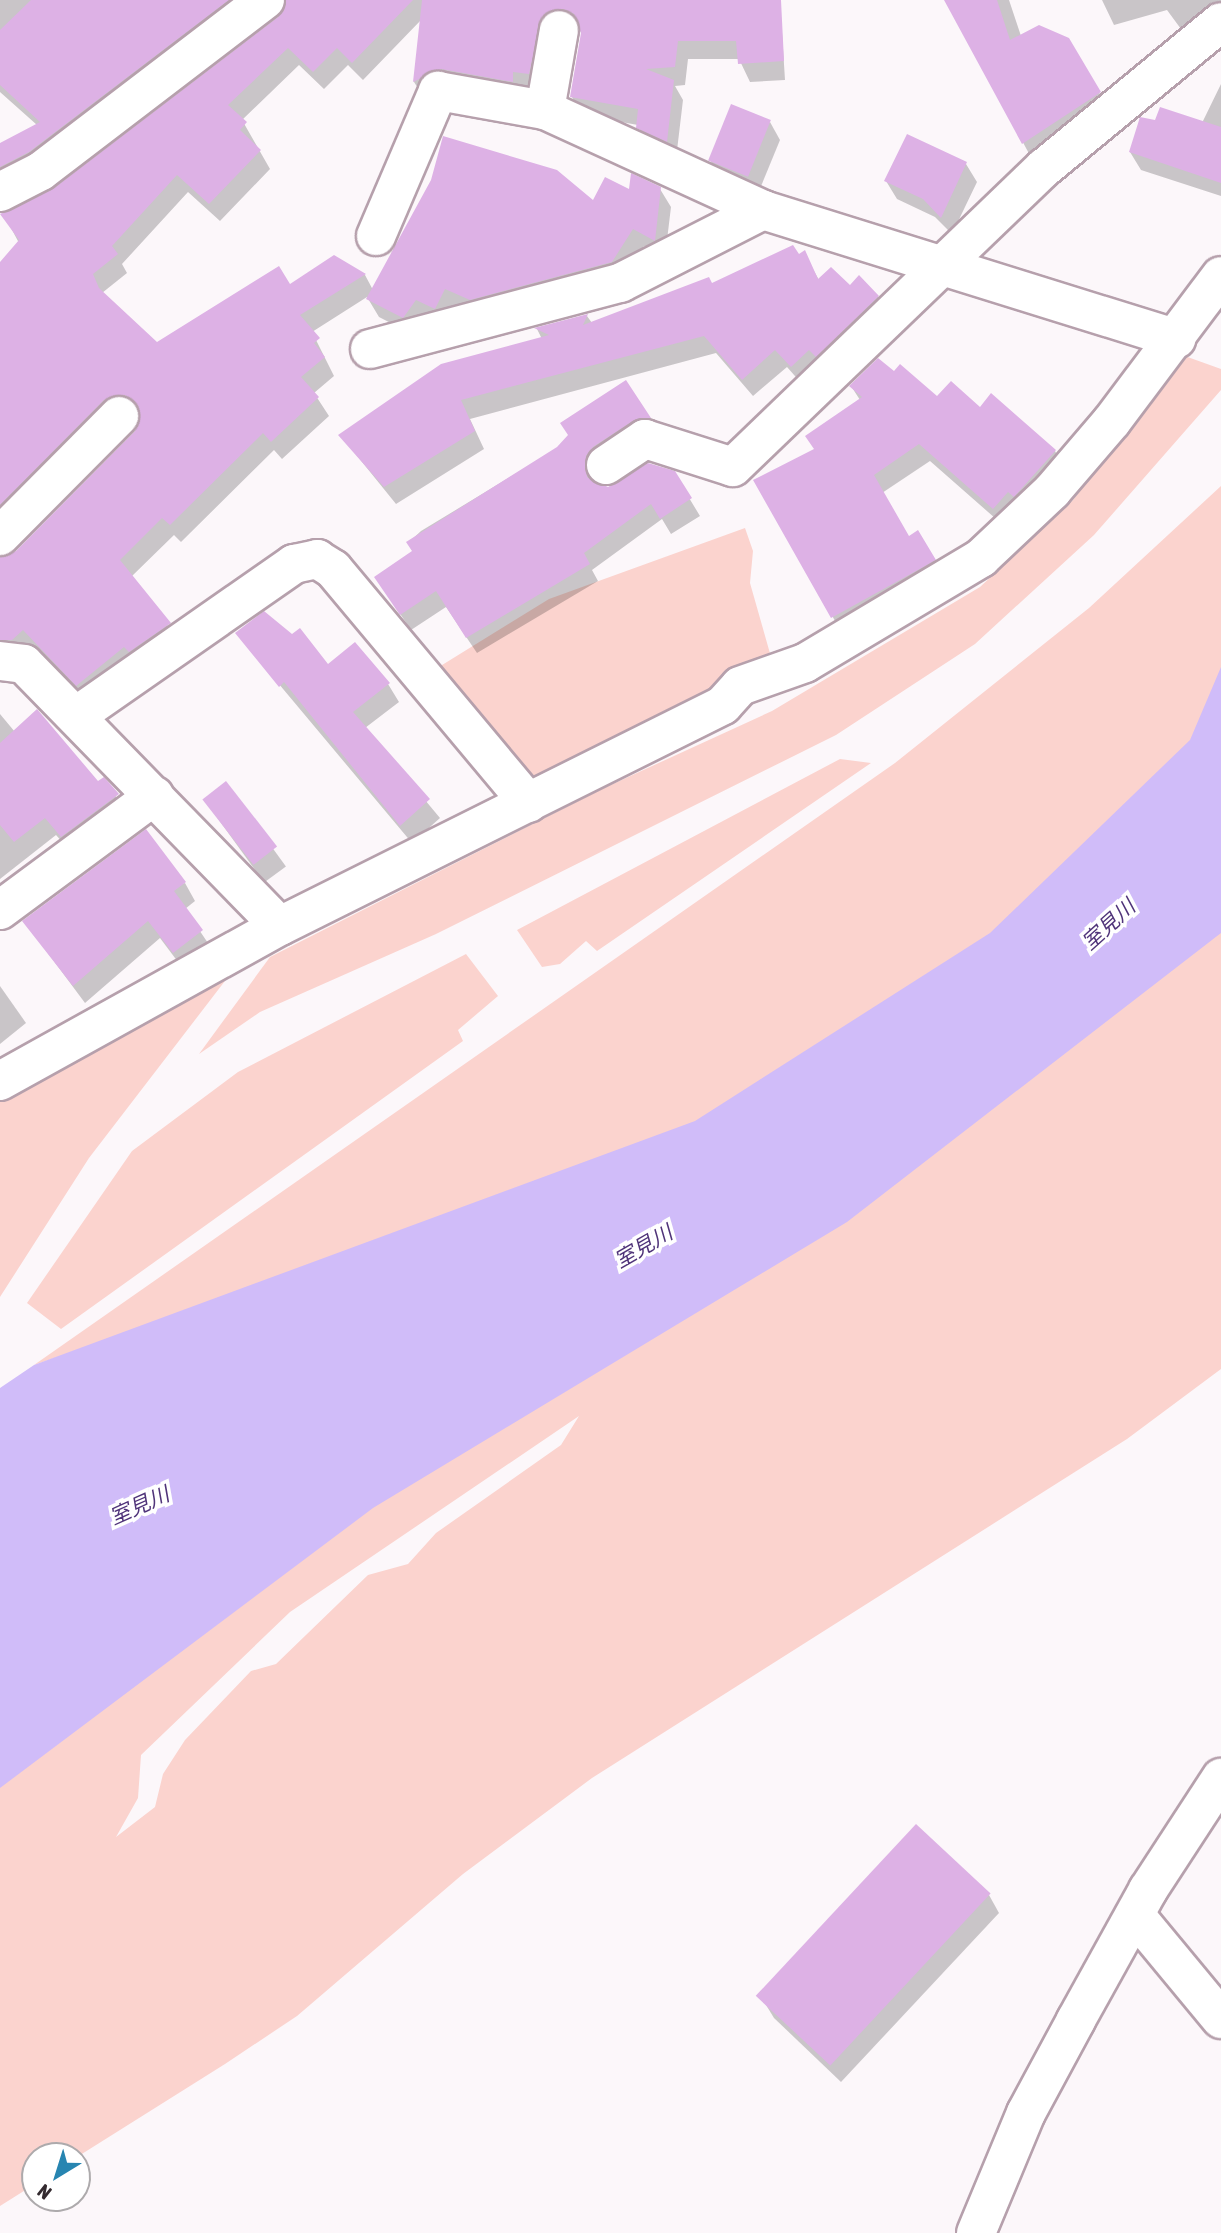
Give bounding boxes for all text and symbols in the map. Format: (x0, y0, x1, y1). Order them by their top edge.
water label: 室見川 (1076, 894, 1140, 954)
water label: 室見川 (609, 1219, 677, 1273)
water label: 室見川 (105, 1481, 173, 1529)
north arrow (21, 2142, 91, 2212)
text: N (33, 2180, 55, 2204)

